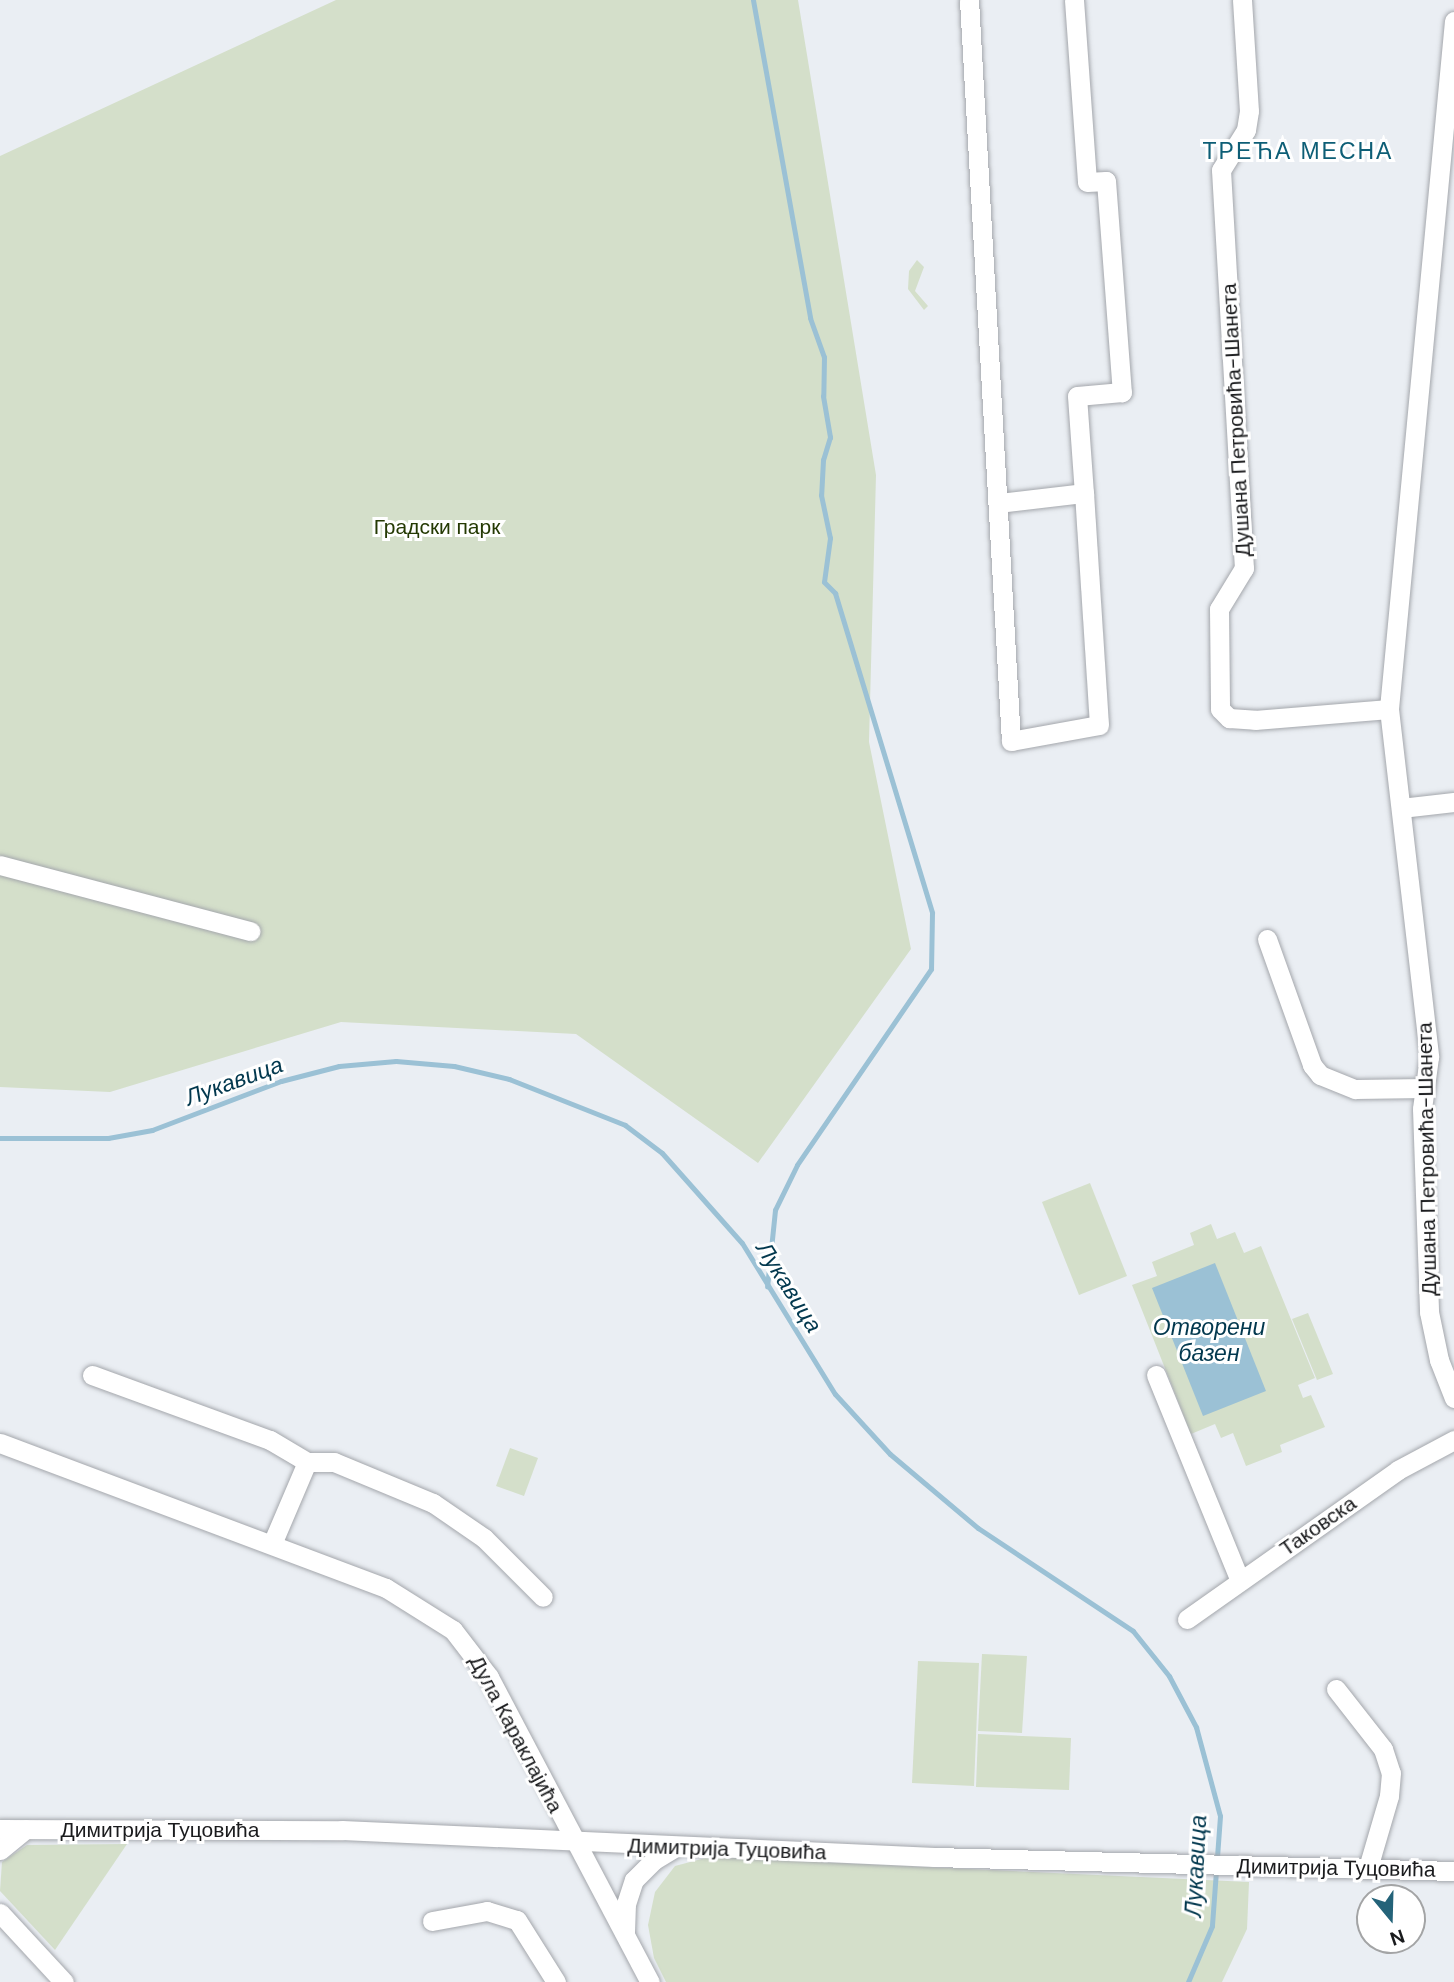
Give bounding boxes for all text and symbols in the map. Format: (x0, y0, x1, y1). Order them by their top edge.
district label: ТРЕЋА МЕСНА (1204, 137, 1392, 165)
street label: Душана Петровића-Шанета (1216, 283, 1256, 557)
park label: Градски парк (374, 514, 500, 540)
street label: Душана Петровића-Шанета (1412, 1022, 1442, 1296)
water label: Лукавица (181, 1051, 287, 1111)
water label: Лукавица (750, 1236, 828, 1338)
water label: Отворени базен (1153, 1313, 1265, 1367)
street label: Таковска (1275, 1491, 1361, 1561)
street label: Дула Караклајића (464, 1651, 568, 1817)
water label: Лукавица (1180, 1814, 1212, 1918)
street label: Димитрија Туцовића (61, 1817, 259, 1843)
street label: Димитрија Туцовића (627, 1833, 827, 1865)
street label: Димитрија Туцовића (1236, 1854, 1436, 1882)
north arrow (1356, 1884, 1426, 1954)
text: N (1387, 1923, 1408, 1952)

